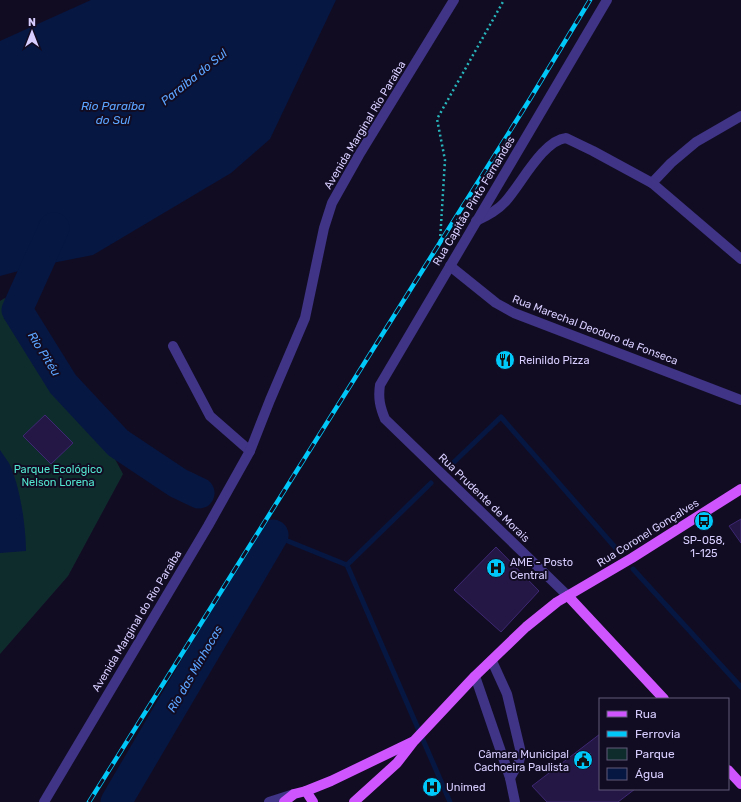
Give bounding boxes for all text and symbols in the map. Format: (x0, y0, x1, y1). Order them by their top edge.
north arrow (12, 12, 52, 52)
text: N (28, 16, 36, 29)
water label: Paraiba do Sul (158, 45, 231, 108)
street label: Avenida Marginal Rio Paraíba (321, 59, 409, 191)
water label: Rio Paraíba do Sul (81, 99, 145, 127)
street label: Rua Capitão Pinto Fernandes (430, 134, 518, 268)
street label: Rua Marechal Deodoro da Fonseca (510, 292, 680, 368)
water label: Rio Pitéu (25, 329, 63, 379)
restaurant icon: Reinildo Pizza (494, 349, 516, 371)
place label: Reinildo Pizza (519, 354, 590, 367)
street label: Rua Prudente de Morais (436, 451, 533, 545)
park label: Parque Ecológico Nelson Lorena (14, 463, 102, 489)
street label: Rua Coronel Gonçalves (595, 496, 702, 570)
bus stop icon: SP-058, 1-125 (693, 510, 715, 532)
place label: SP-058, 1-125 (683, 534, 725, 560)
street label: Avenida Marginal do Rio Paraíba (89, 548, 185, 694)
place label: AME - Posto Central (510, 556, 573, 582)
hospital icon: AME - Posto Central (485, 557, 507, 579)
water label: Rio das Minhocas (165, 623, 225, 715)
legend (599, 698, 729, 790)
text: Rua (635, 707, 657, 721)
text: Ferrovia (635, 727, 680, 741)
text: Parque (635, 747, 675, 761)
place label: Câmara Municipal Cachoeira Paulista (474, 748, 569, 774)
public building icon: Câmara Municipal Cachoeira Paulista (572, 749, 594, 771)
text: Água (635, 767, 664, 781)
hospital icon: Unimed (421, 776, 443, 798)
place label: Unimed (446, 781, 486, 794)

